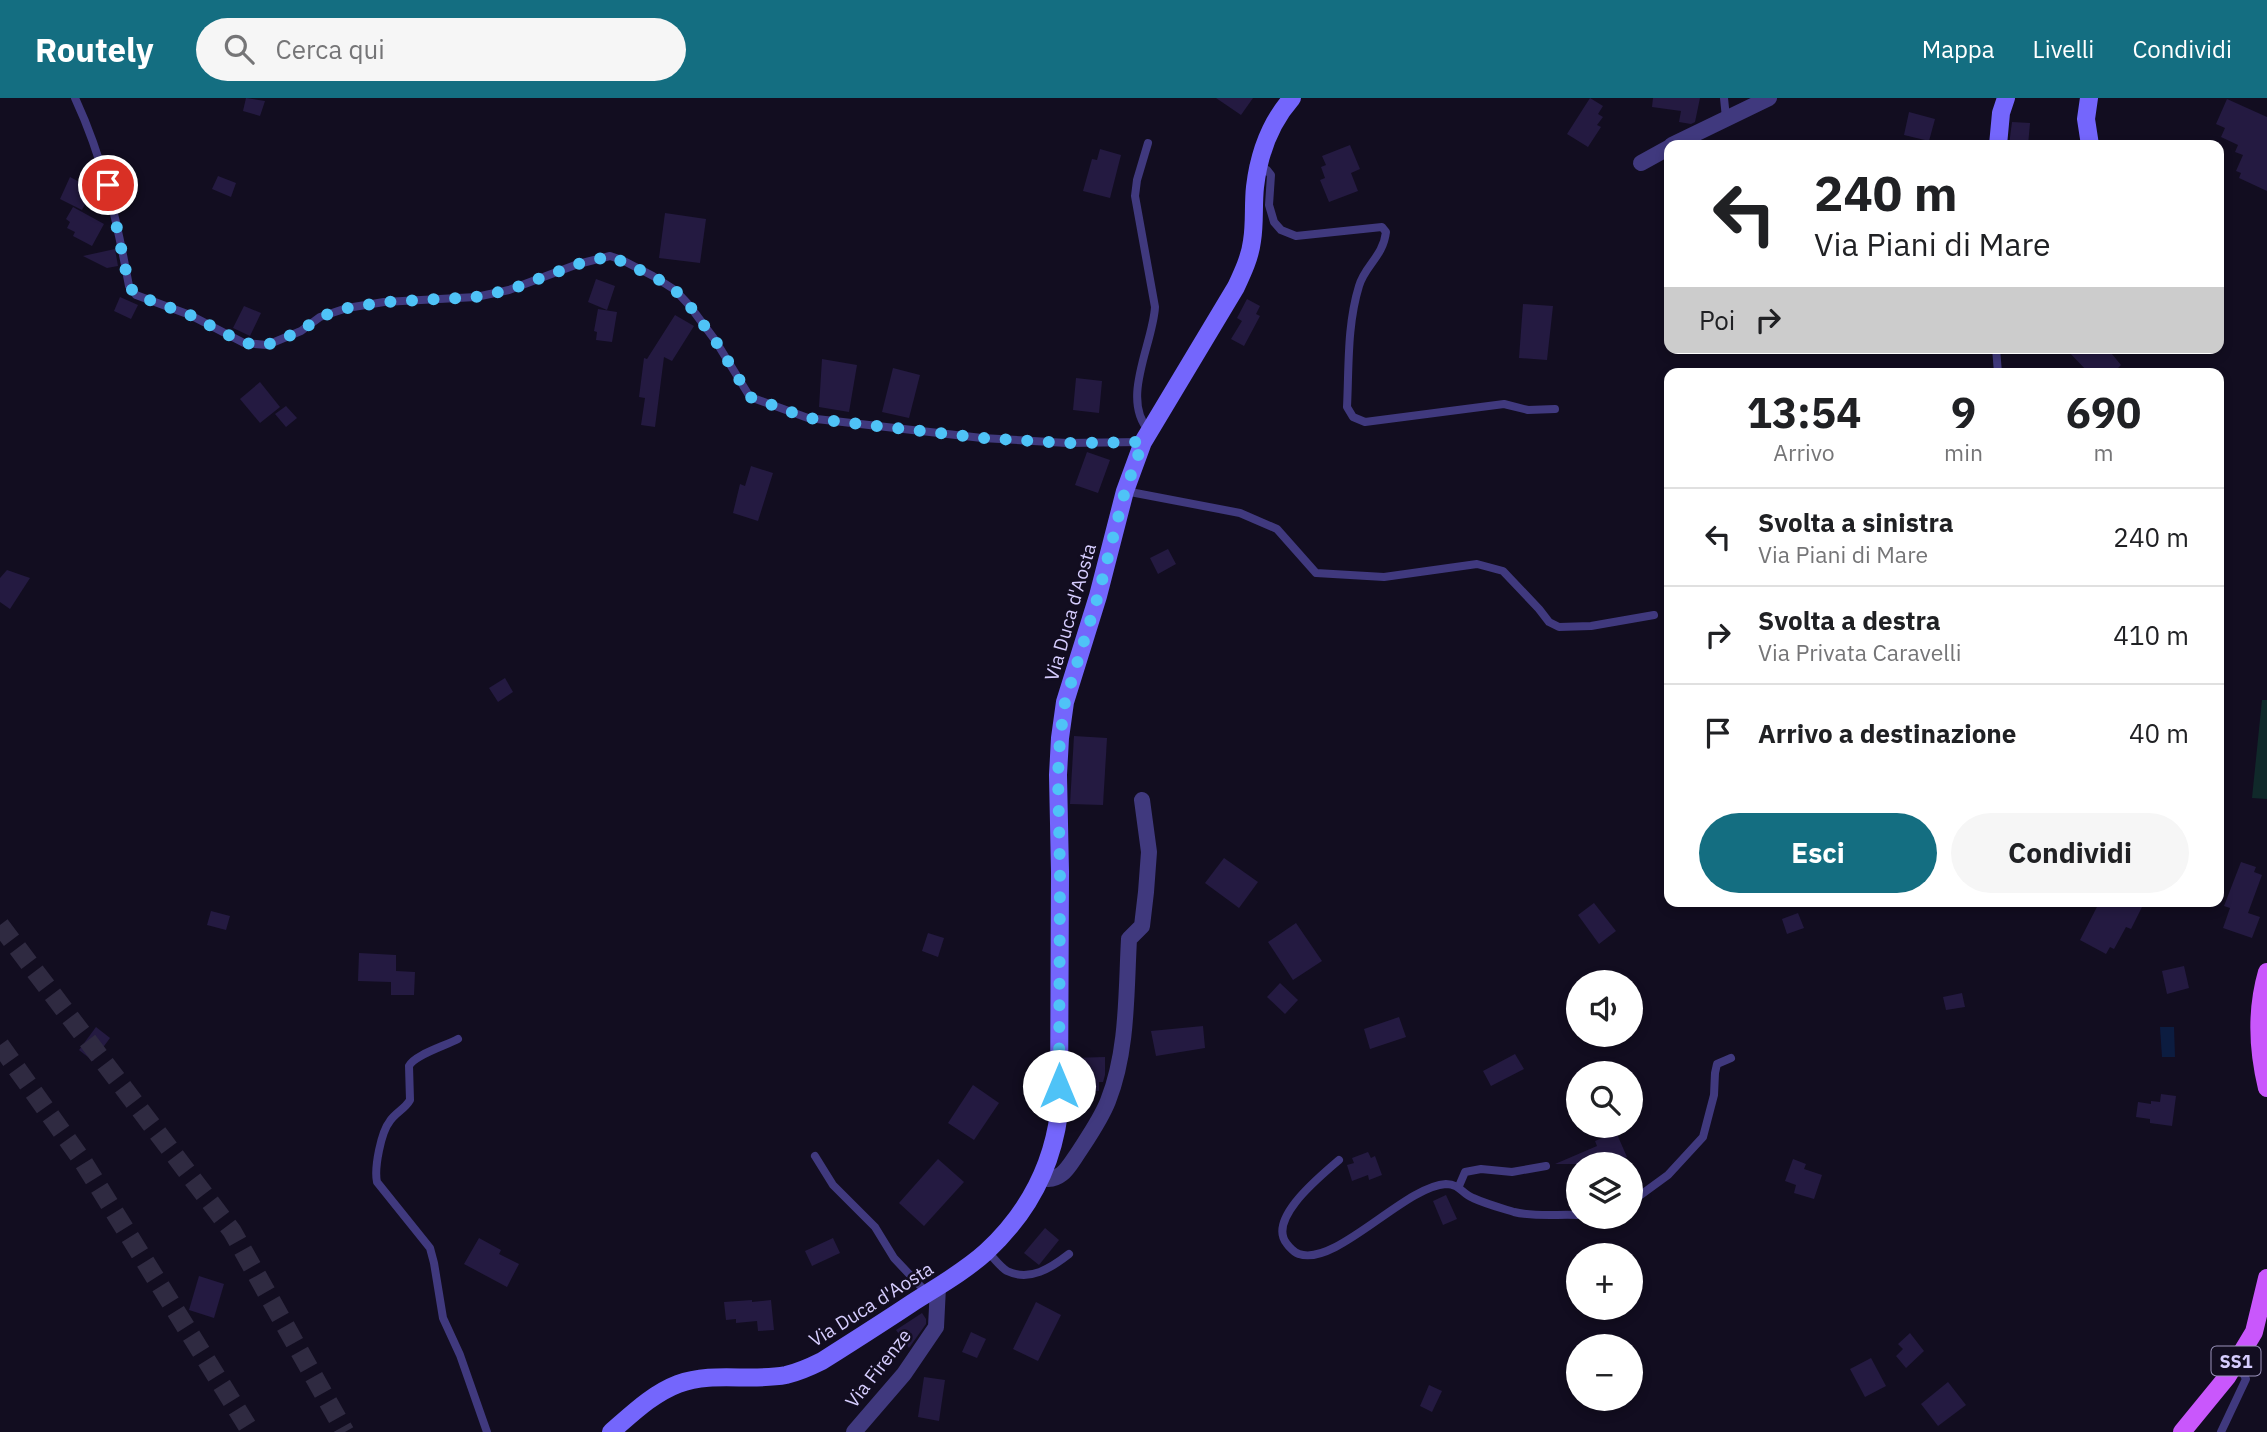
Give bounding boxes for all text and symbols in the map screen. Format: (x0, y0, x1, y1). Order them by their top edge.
search box (196, 18, 686, 81)
text: Routely (35, 28, 154, 71)
icon: search (220, 30, 258, 68)
text: Cerca qui (276, 32, 385, 66)
text: Mappa (1922, 33, 1995, 65)
text: Livelli (2033, 33, 2094, 65)
text: Condividi (2132, 33, 2232, 65)
pin (78, 155, 138, 215)
text: 240 m (1814, 161, 1958, 224)
icon: arrive (89, 166, 127, 204)
icon: left (1699, 168, 1790, 259)
text: Via Piani di Mare (1814, 223, 2051, 265)
icon: right (1749, 301, 1787, 339)
text: Poi (1699, 303, 1735, 337)
text: 13:54 (1747, 385, 1861, 440)
text: 9 (1951, 385, 1976, 440)
text: 690 (2066, 385, 2141, 440)
text: Arrivo (1773, 437, 1835, 467)
text: min (1944, 437, 1983, 467)
text: m (2093, 437, 2114, 467)
text: Svolta a sinistra (1758, 505, 1954, 539)
icon: left (1699, 518, 1737, 556)
text: 240 m (2113, 520, 2189, 554)
text: Via Piani di Mare (1758, 539, 1928, 569)
street label: Via Duca d'Aosta (1039, 540, 1101, 684)
text: Svolta a destra (1758, 603, 1940, 637)
icon: right (1699, 616, 1737, 654)
text: 410 m (2113, 618, 2189, 652)
text: Via Privata Caravelli (1758, 637, 1961, 667)
icon: arrive (1699, 714, 1737, 752)
text: Arrivo a destinazione (1758, 716, 2016, 750)
text: 40 m (2129, 716, 2189, 750)
button: Esci (1699, 813, 1937, 893)
button: Condividi (1951, 813, 2189, 893)
map controls (1566, 970, 1643, 1411)
button: sound (1566, 970, 1643, 1047)
position arrow (1022, 1049, 1096, 1123)
button: search (1566, 1061, 1643, 1138)
button: layers (1566, 1152, 1643, 1229)
button: + (1566, 1243, 1643, 1320)
street label: Via Duca d'Aosta (804, 1256, 938, 1352)
street label: Via Firenze (840, 1324, 916, 1412)
button: − (1566, 1334, 1643, 1411)
road number: SS1 (2212, 1346, 2260, 1376)

